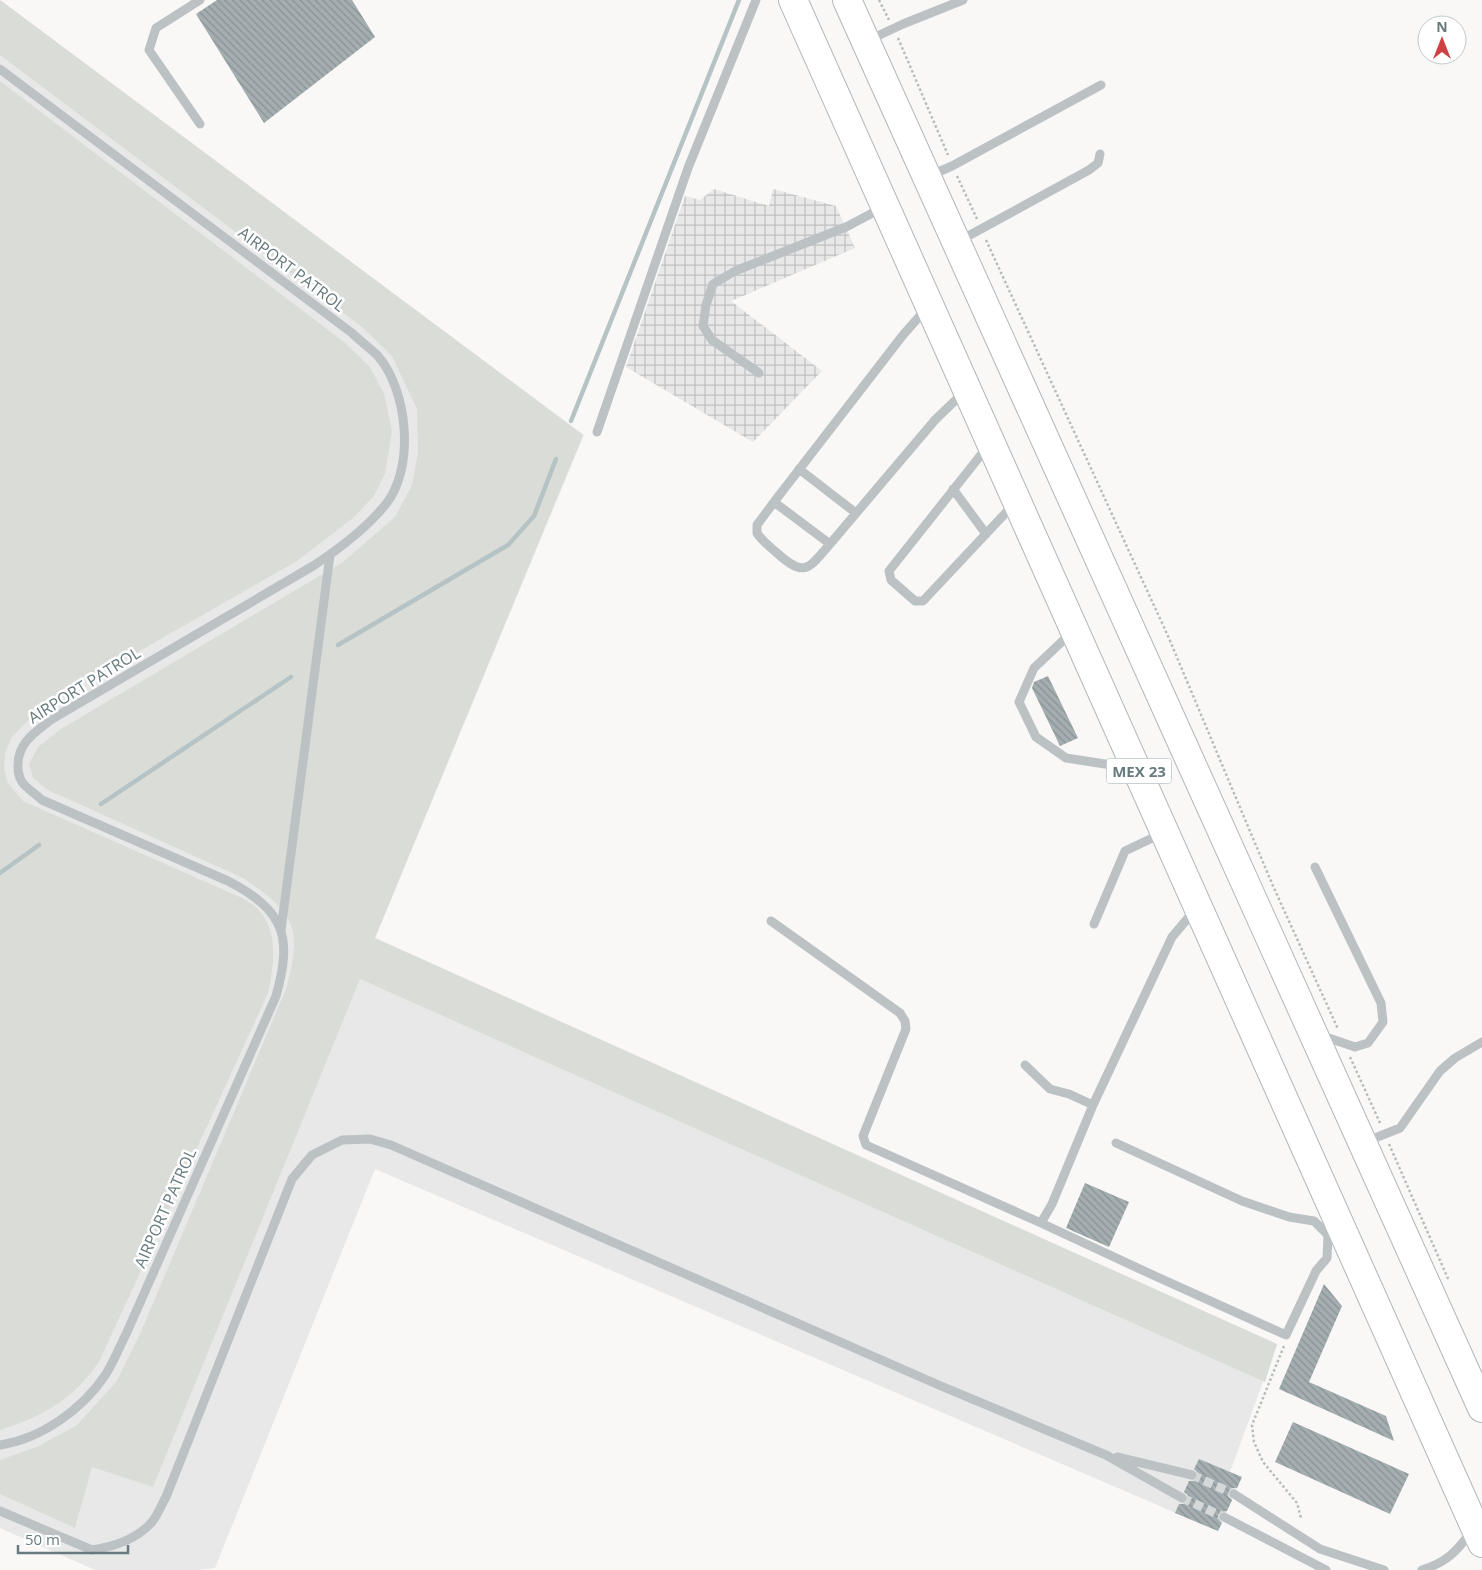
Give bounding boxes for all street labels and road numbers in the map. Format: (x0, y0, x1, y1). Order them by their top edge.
street label: AIRPORT PATROL (234, 222, 350, 316)
street label: AIRPORT PATROL (24, 642, 144, 728)
road number: MEX 23 (1106, 758, 1172, 784)
street label: AIRPORT PATROL (129, 1145, 201, 1271)

